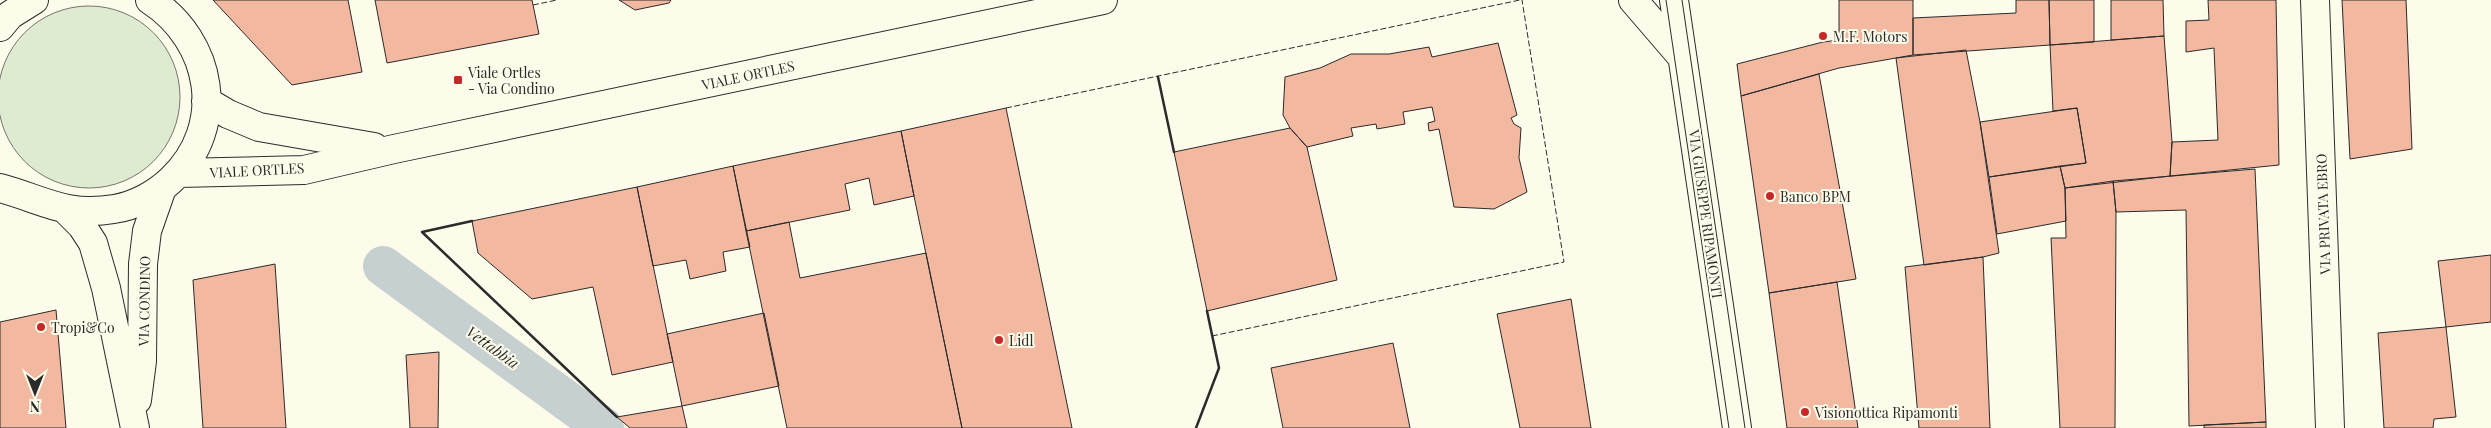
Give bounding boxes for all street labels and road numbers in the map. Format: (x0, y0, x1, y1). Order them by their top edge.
street label: VIALE ORTLES (699, 56, 796, 94)
street label: VIA GIUSEPPE RIPAMONTI (1685, 127, 1727, 300)
street label: VIA PRIVATA EBRO (2311, 153, 2335, 276)
street label: VIALE ORTLES (208, 158, 305, 182)
street label: VIA CONDINO (134, 256, 154, 347)

